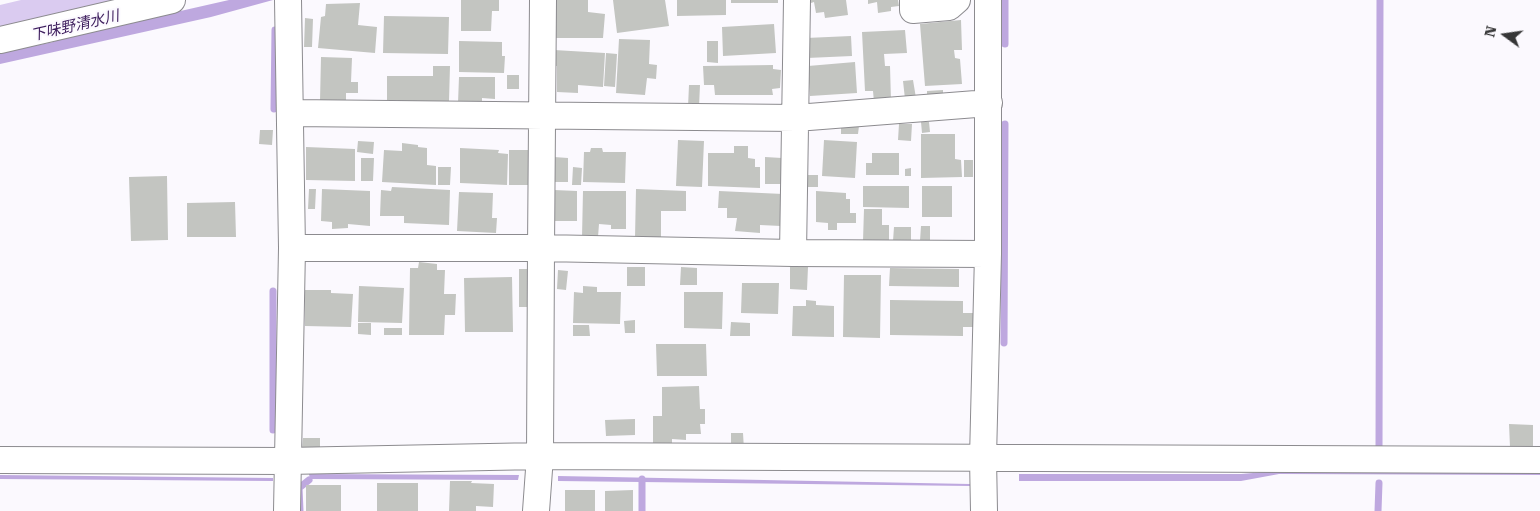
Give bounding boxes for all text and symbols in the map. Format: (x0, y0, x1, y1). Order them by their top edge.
water label: 下味野清水川 (29, 7, 121, 45)
north arrow (1480, 10, 1530, 60)
text: N (1481, 24, 1500, 39)

